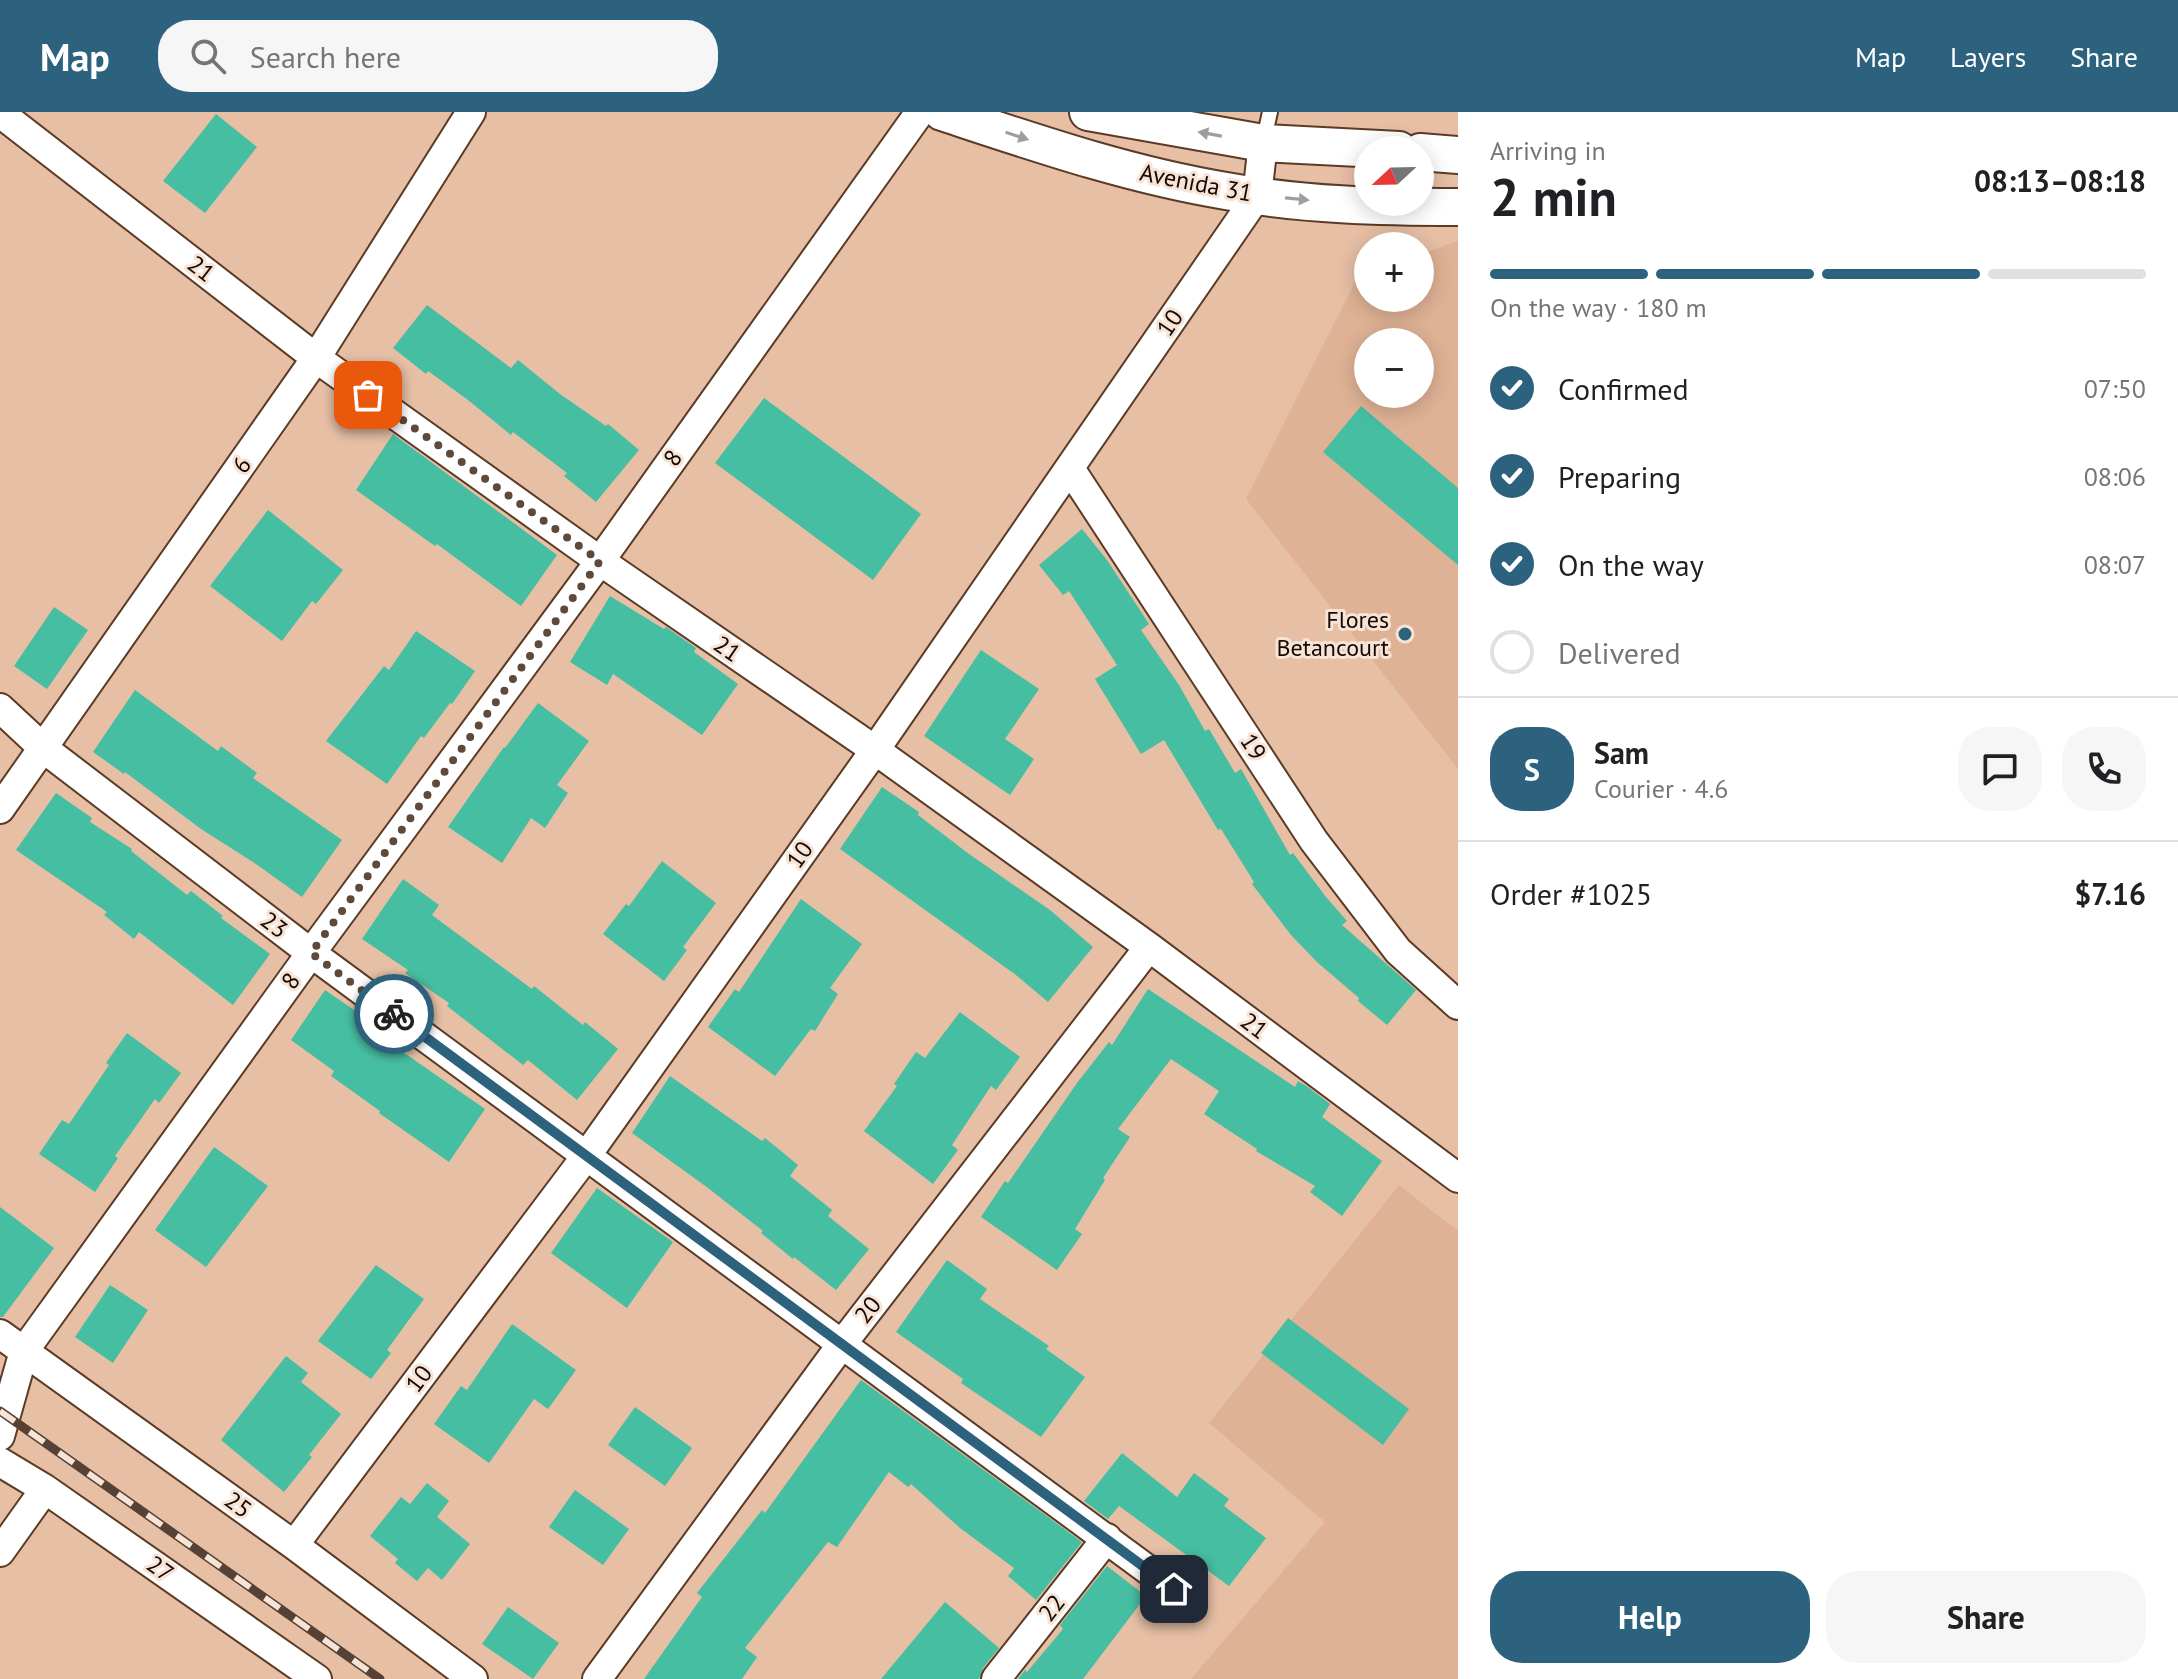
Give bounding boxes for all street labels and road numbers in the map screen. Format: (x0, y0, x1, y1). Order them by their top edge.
street label: Avenida 31 (1137, 156, 1255, 209)
street label: 21 (181, 248, 221, 289)
street label: 10 (1149, 303, 1190, 342)
street label: 8 (656, 443, 689, 472)
street label: 6 (225, 450, 258, 479)
street label: 21 (708, 628, 747, 669)
street label: 19 (1233, 727, 1274, 766)
street label: 10 (779, 835, 820, 874)
street label: 23 (255, 904, 294, 945)
street label: 8 (274, 966, 307, 995)
street label: 21 (1235, 1005, 1274, 1046)
street label: 20 (847, 1290, 888, 1330)
street label: 10 (398, 1359, 439, 1398)
street label: 25 (219, 1484, 258, 1525)
street label: 27 (141, 1548, 180, 1589)
street label: 22 (1031, 1588, 1072, 1628)

